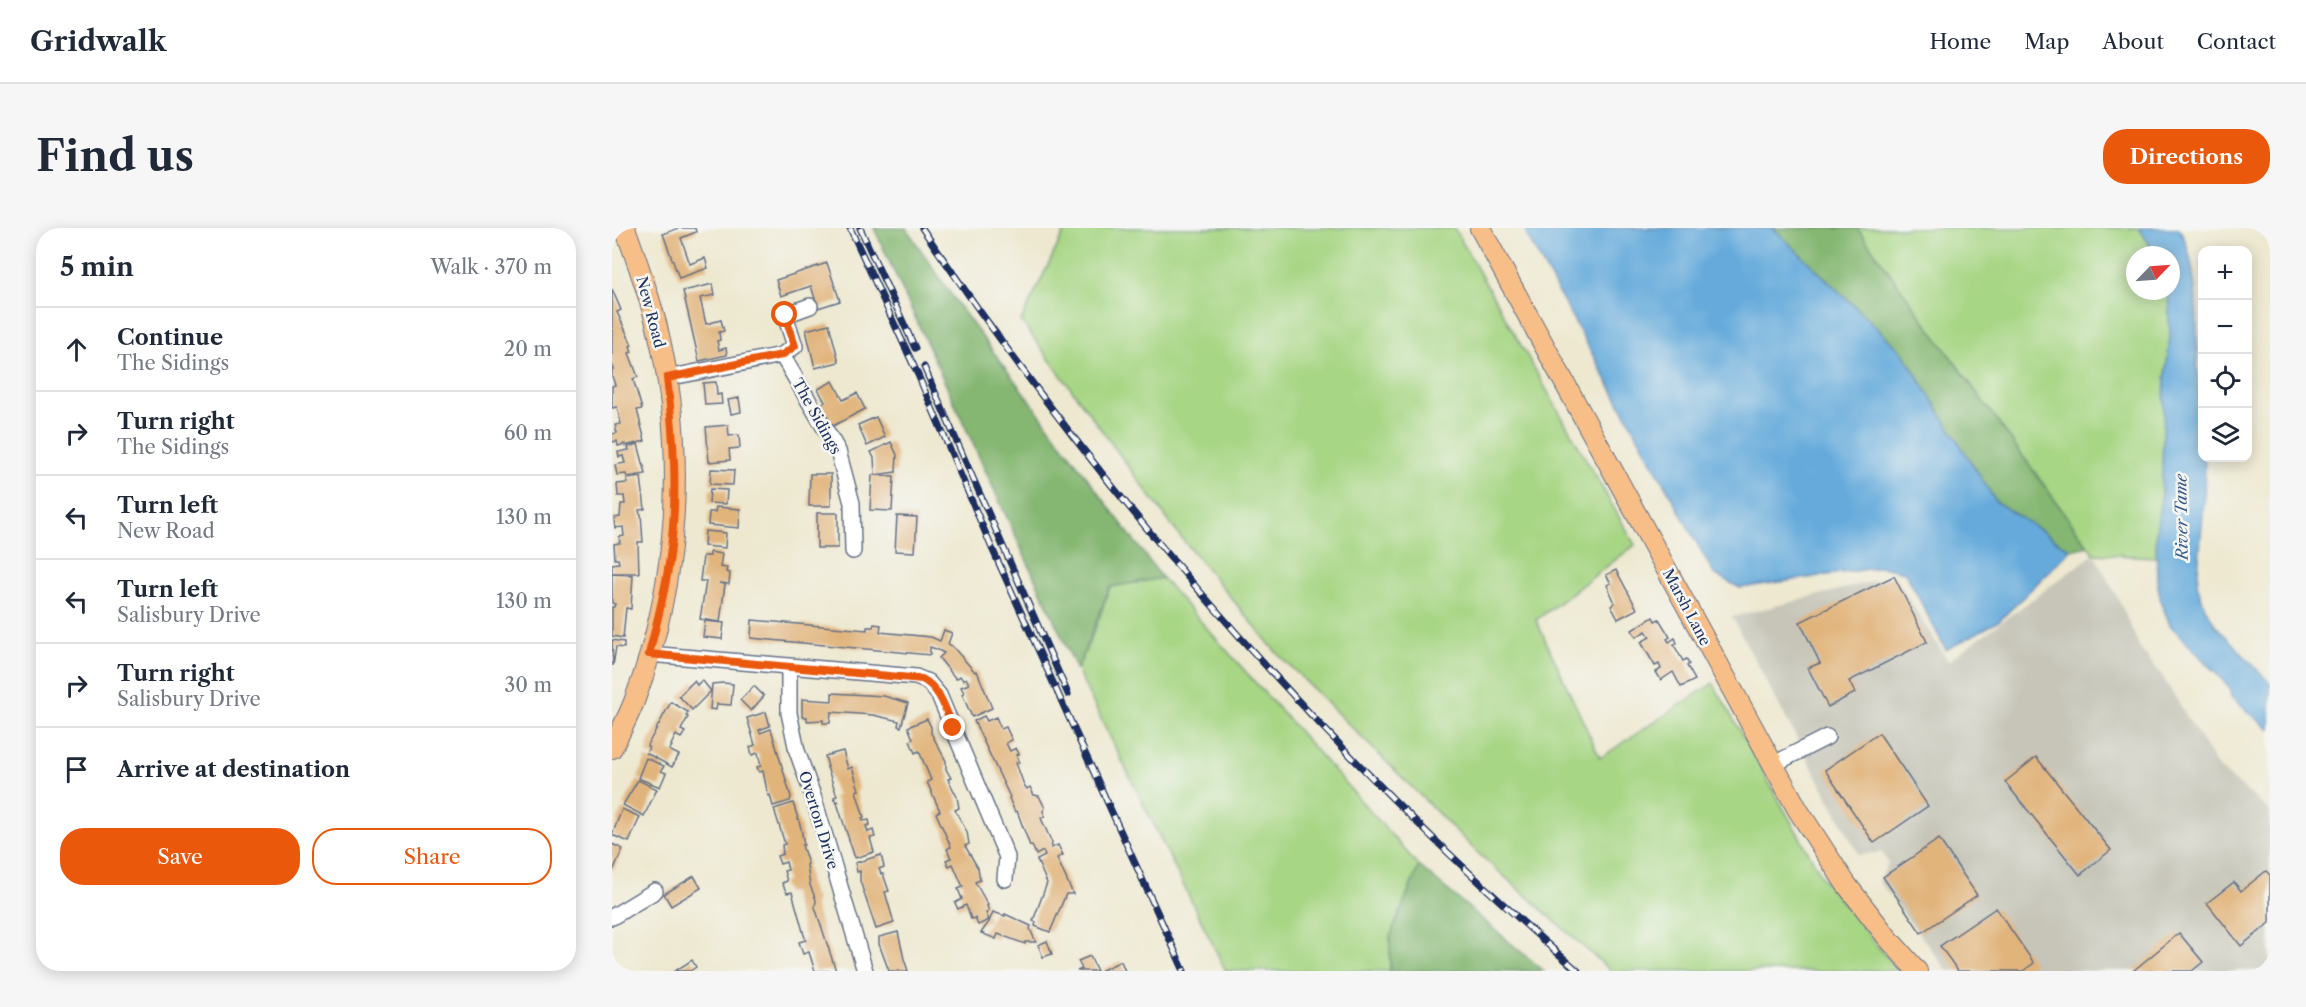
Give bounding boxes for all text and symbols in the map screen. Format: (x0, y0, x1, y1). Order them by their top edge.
text: Gridwalk (30, 24, 166, 58)
text: Home (1930, 29, 1991, 54)
text: Map (2024, 29, 2069, 54)
text: About (2102, 29, 2164, 54)
text: Contact (2197, 29, 2276, 54)
button: Directions (2103, 129, 2270, 184)
text: Find us (36, 130, 194, 182)
north arrow (2126, 246, 2180, 300)
map controls (2198, 246, 2252, 462)
button: + (2198, 246, 2252, 300)
text: 5 min (60, 251, 134, 283)
text: Walk · 370 m (430, 255, 552, 279)
street label: New Road (632, 274, 670, 350)
button: − (2198, 300, 2252, 354)
route start (771, 301, 797, 327)
text: Continue (117, 324, 223, 351)
icon: ahead (60, 333, 93, 366)
text: 20 m (504, 337, 552, 361)
text: The Sidings (117, 351, 229, 375)
button: locate (2198, 354, 2252, 408)
street label: The Sidings (788, 375, 846, 457)
text: Turn right (117, 408, 235, 435)
button: layers (2198, 408, 2252, 462)
icon: right (60, 417, 93, 450)
text: 60 m (504, 421, 552, 445)
text: The Sidings (117, 435, 229, 459)
water label: River Tame (2170, 473, 2192, 562)
text: Turn left (117, 492, 218, 519)
icon: left (60, 501, 93, 534)
text: 130 m (496, 505, 552, 529)
text: New Road (117, 519, 215, 543)
street label: Marsh Lane (1659, 565, 1715, 649)
text: Turn left (117, 576, 218, 603)
icon: left (60, 585, 93, 618)
text: 130 m (496, 589, 552, 613)
text: Salisbury Drive (117, 603, 261, 627)
text: Turn right (117, 660, 235, 687)
icon: right (60, 669, 93, 702)
text: 30 m (504, 673, 552, 697)
text: Salisbury Drive (117, 687, 261, 711)
route end (939, 714, 965, 740)
icon: arrive (60, 753, 93, 786)
text: Arrive at destination (117, 756, 350, 783)
street label: Overton Drive (795, 769, 843, 871)
button: Save (60, 828, 300, 885)
button: Share (312, 828, 552, 885)

